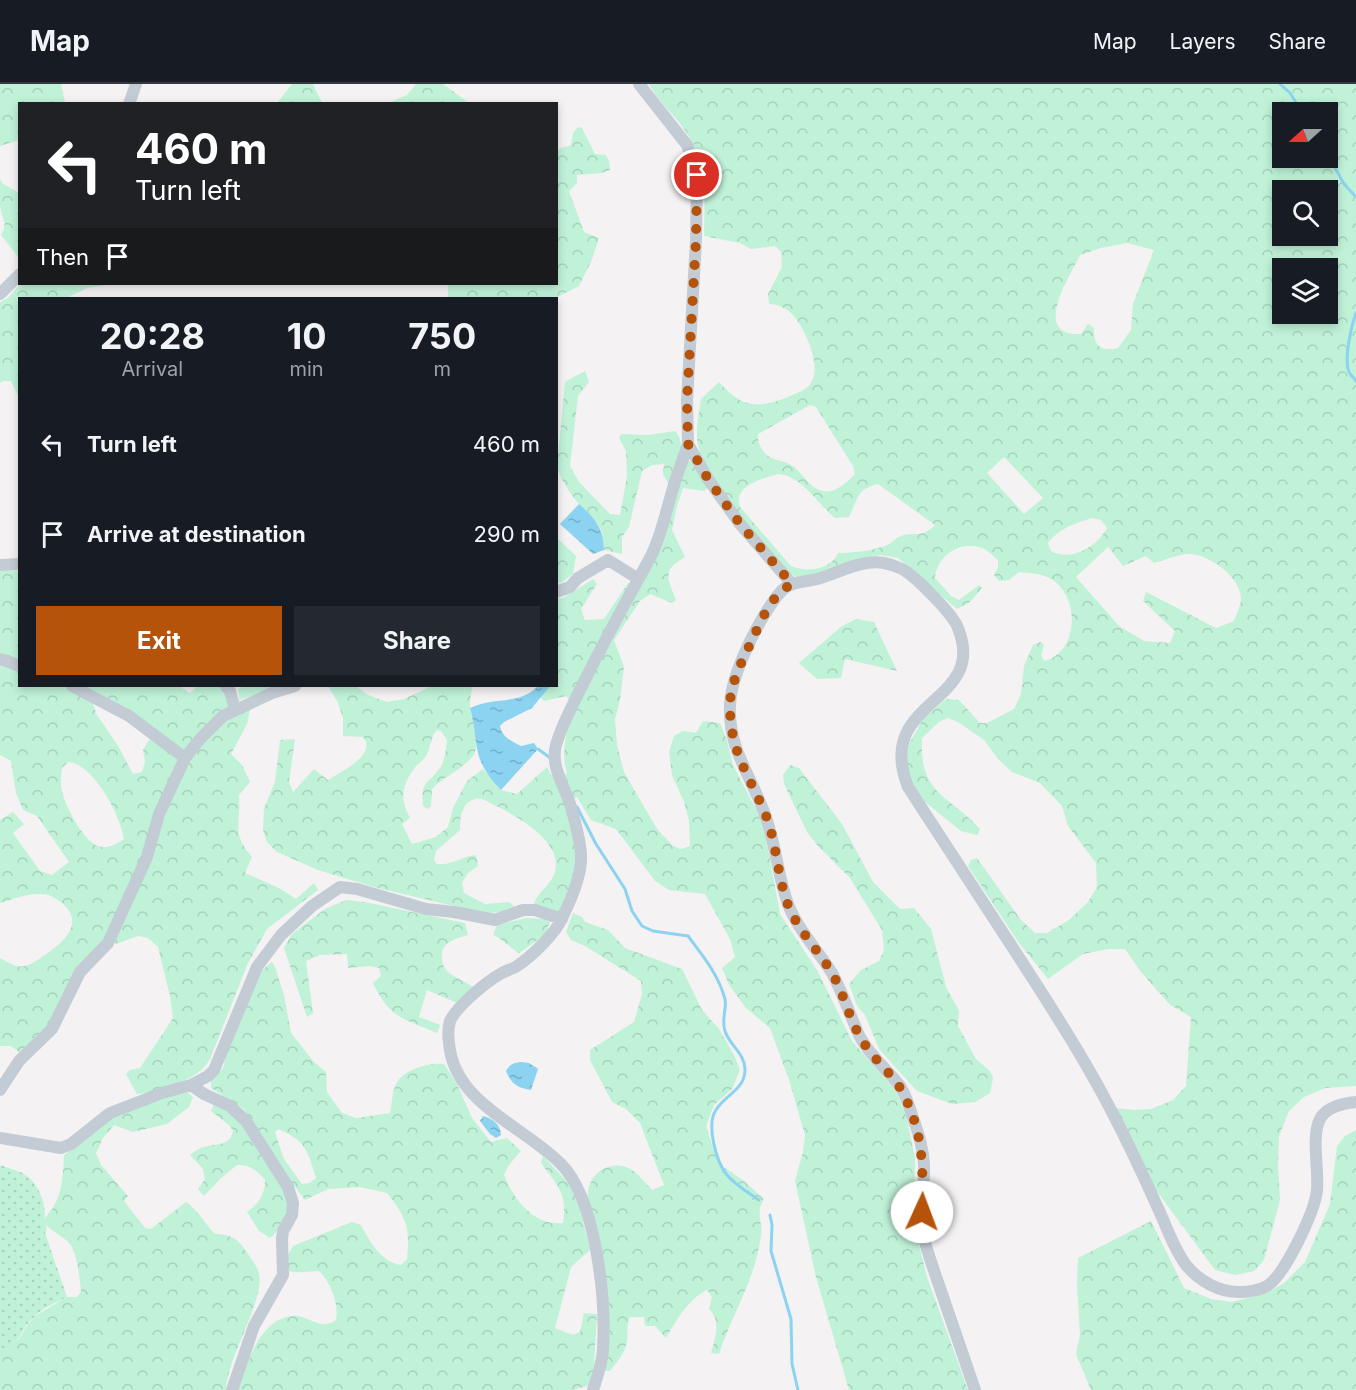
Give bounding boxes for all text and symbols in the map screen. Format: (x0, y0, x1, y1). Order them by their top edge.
text: Map (30, 24, 90, 58)
text: Map (1093, 29, 1137, 54)
text: Layers (1170, 29, 1236, 54)
text: Share (1269, 29, 1326, 54)
north arrow (1272, 102, 1338, 168)
map controls (1272, 102, 1338, 324)
text: 460 m (135, 123, 267, 174)
icon: left (36, 126, 114, 204)
pin (671, 149, 722, 200)
icon: arrive (680, 158, 713, 191)
text: Turn left (135, 174, 241, 207)
button: search (1272, 180, 1338, 246)
icon: arrive (101, 240, 134, 273)
text: Then (36, 244, 89, 270)
button: layers (1272, 258, 1338, 324)
text: 20:28 (100, 314, 205, 358)
text: 10 (287, 314, 326, 358)
text: 750 (408, 314, 476, 358)
text: Arrival (122, 357, 183, 381)
text: min (289, 357, 324, 381)
text: m (433, 357, 451, 381)
icon: left (36, 428, 69, 461)
text: Turn left (87, 431, 177, 457)
text: 460 m (473, 431, 540, 457)
icon: arrive (36, 518, 69, 551)
text: Arrive at destination (87, 521, 306, 547)
text: 290 m (474, 521, 540, 547)
button: Exit (36, 606, 282, 675)
button: Share (294, 606, 540, 675)
position arrow (890, 1180, 954, 1244)

